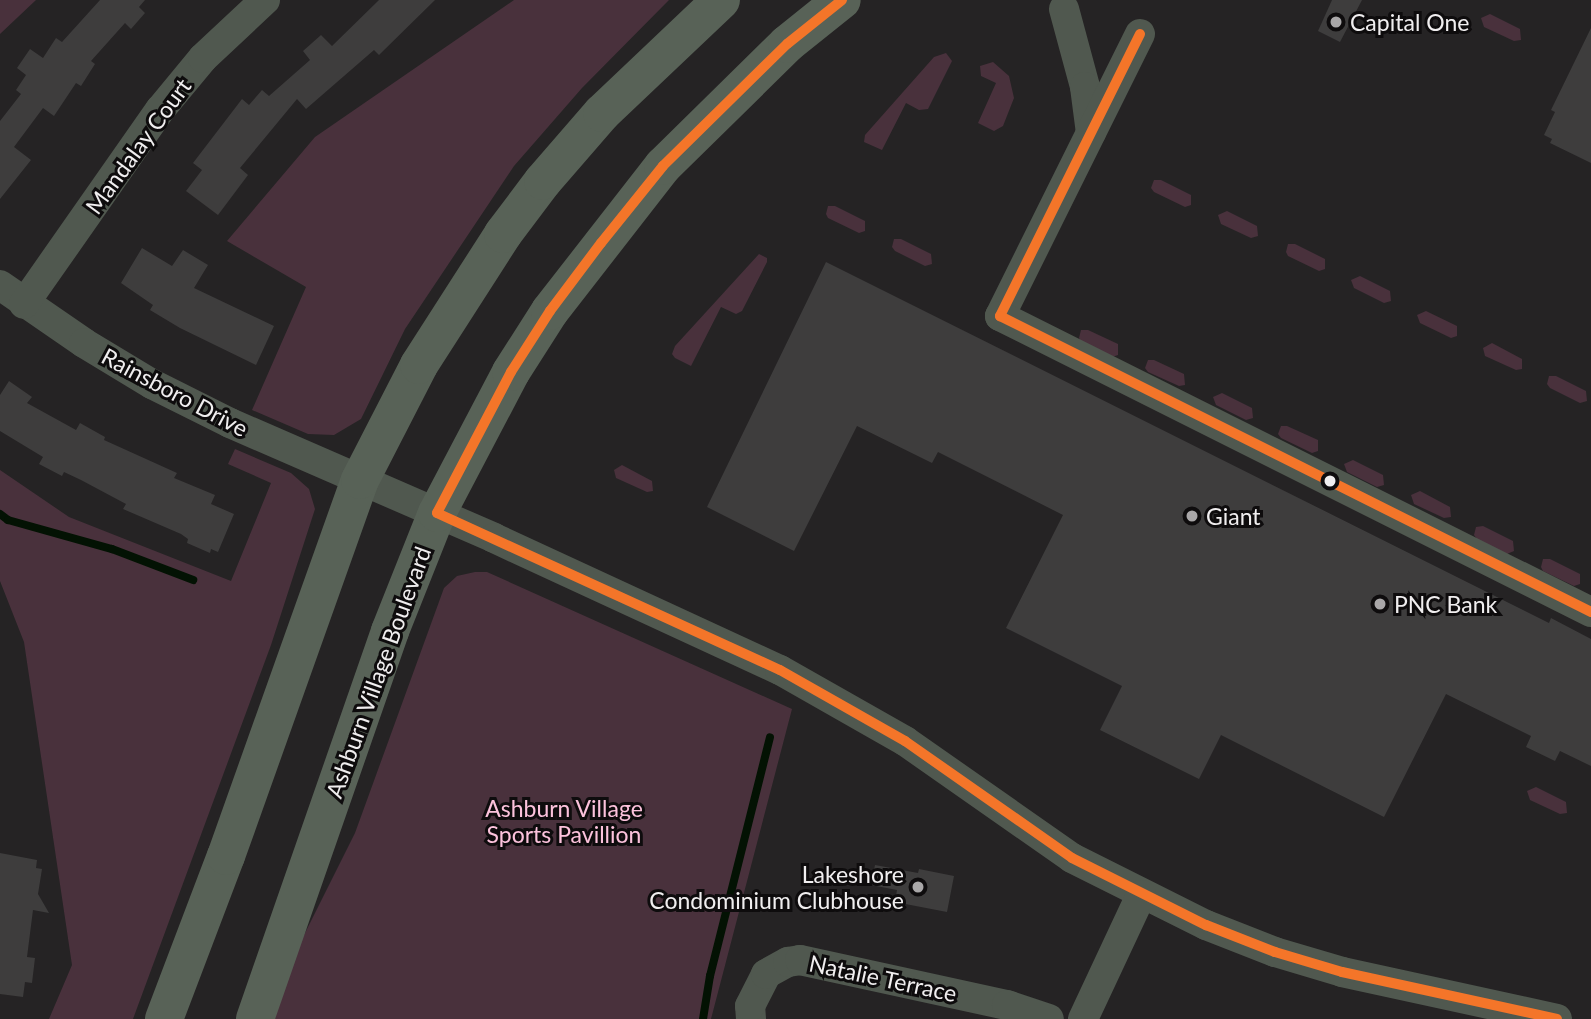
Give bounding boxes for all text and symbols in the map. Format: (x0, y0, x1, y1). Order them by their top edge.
place label: Capital One (1350, 8, 1469, 36)
marker: Capital One (1328, 14, 1344, 30)
street label: Mandalay Court (79, 73, 197, 219)
street label: Rainsboro Drive (97, 342, 253, 442)
unlabelled marker (1323, 474, 1337, 488)
place label: Giant (1206, 502, 1261, 530)
marker: Giant (1184, 508, 1200, 524)
street label: Ashburn Village Boulevard (320, 542, 436, 802)
place label: PNC Bank (1394, 590, 1497, 618)
marker: PNC Bank (1372, 596, 1388, 612)
park label: Ashburn Village Sports Pavillion (485, 794, 643, 848)
place label: Lakeshore Condominium Clubhouse (649, 860, 904, 914)
marker: Lakeshore Condominium Clubhouse (910, 879, 926, 895)
street label: Natalie Terrace (806, 949, 960, 1007)

